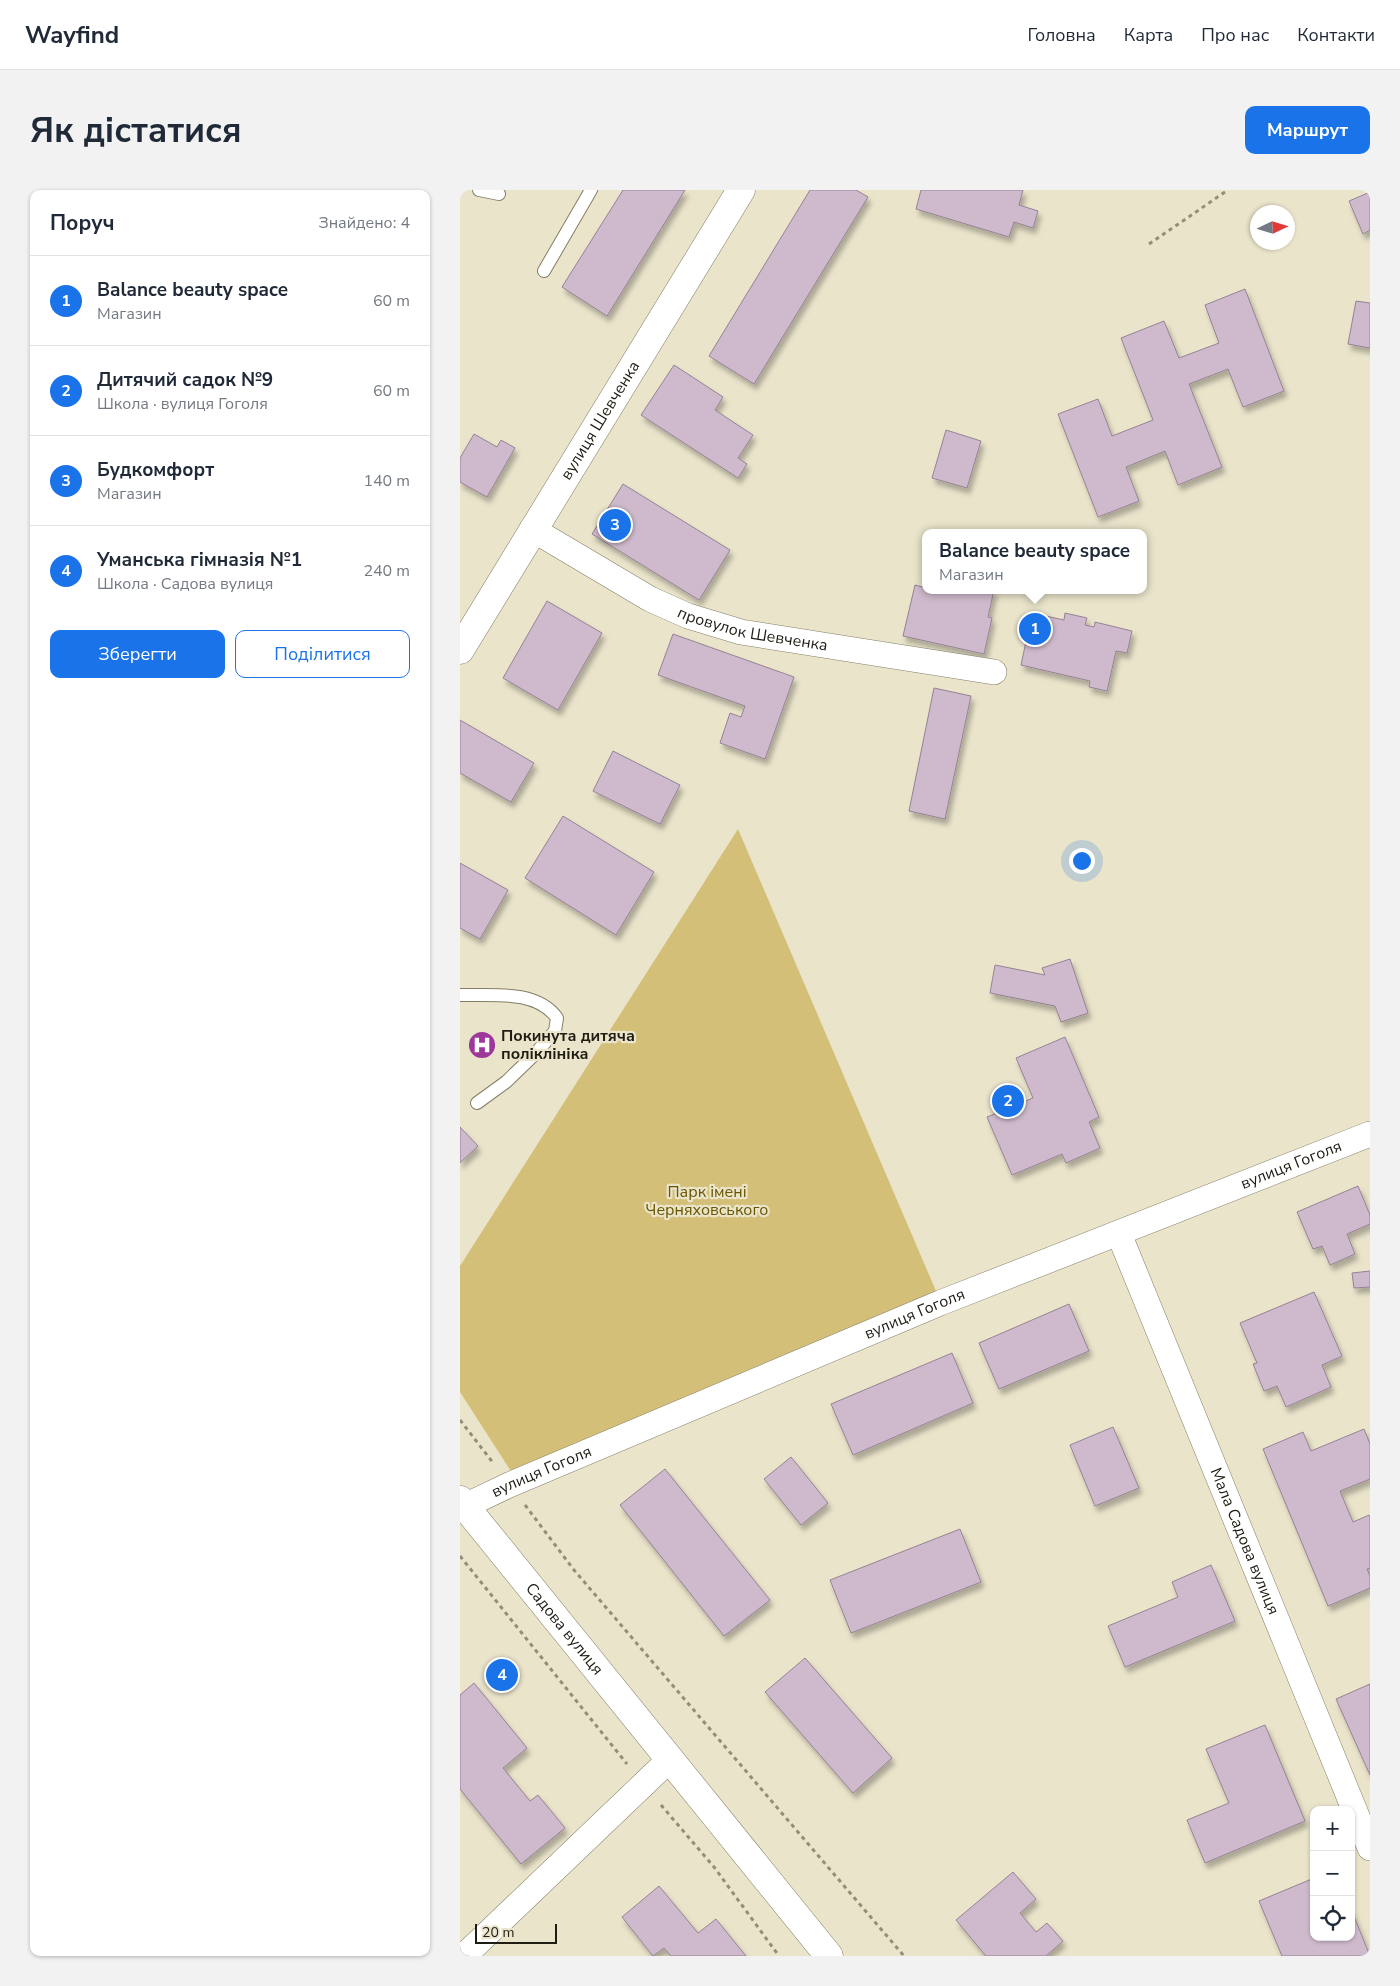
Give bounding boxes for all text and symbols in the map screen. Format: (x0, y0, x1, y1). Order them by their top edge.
text: Wayfind (25, 19, 119, 51)
text: Головна (1027, 23, 1096, 47)
text: Карта (1124, 23, 1173, 47)
text: Про нас (1201, 23, 1269, 47)
text: Контакти (1297, 23, 1375, 47)
button: Маршрут (1245, 106, 1370, 154)
text: Як дістатися (30, 107, 242, 154)
north arrow (1250, 205, 1295, 250)
text: Поруч (50, 209, 115, 237)
text: Знайдено: 4 (318, 212, 410, 234)
text: Balance beauty space (97, 277, 288, 303)
text: 1 (61, 290, 71, 312)
text: 60 m (373, 290, 410, 312)
text: Магазин (97, 303, 162, 325)
street label: вулиця Шевченка (555, 357, 645, 484)
text: Дитячий садок №9 (97, 367, 273, 393)
text: 2 (61, 380, 71, 402)
text: 60 m (373, 380, 410, 402)
text: Школа · вулиця Гоголя (97, 393, 268, 415)
text: Будкомфорт (97, 457, 214, 483)
text: 3 (61, 470, 71, 492)
text: 140 m (363, 470, 410, 492)
text: Магазин (97, 483, 162, 505)
pin: 3 (599, 506, 631, 544)
popup (922, 529, 1147, 594)
text: Balance beauty space (939, 538, 1130, 564)
text: Уманська гімназія №1 (97, 547, 302, 573)
text: 4 (61, 560, 71, 582)
text: 240 m (363, 560, 410, 582)
text: Магазин (939, 564, 1004, 586)
text: Школа · Садова вулиця (97, 573, 273, 595)
street label: провулок Шевченка (674, 602, 829, 657)
pin: 1 (1019, 610, 1051, 648)
button: Зберегти (50, 630, 225, 678)
button: Поділитися (235, 630, 410, 678)
your location (1069, 848, 1095, 874)
place label: Покинута дитяча поліклініка (501, 1025, 635, 1065)
hospital icon: Покинута дитяча поліклініка (467, 1030, 497, 1060)
pin: 2 (992, 1082, 1024, 1120)
street label: вулиця Гоголя (1237, 1135, 1345, 1195)
park label: Парк імені Черняховського (646, 1181, 768, 1221)
street label: вулиця Гоголя (861, 1283, 968, 1345)
street label: вулиця Гоголя (488, 1440, 595, 1503)
street label: Мала Садова вулиця (1205, 1465, 1285, 1618)
street label: Садова вулиця (520, 1578, 608, 1680)
pin: 4 (486, 1656, 518, 1694)
map controls (1310, 1806, 1355, 1941)
button: + (1310, 1806, 1355, 1851)
button: − (1310, 1851, 1355, 1896)
button: locate (1310, 1896, 1355, 1941)
scale bar (475, 1921, 558, 1944)
text: 20 m (482, 1923, 514, 1942)

